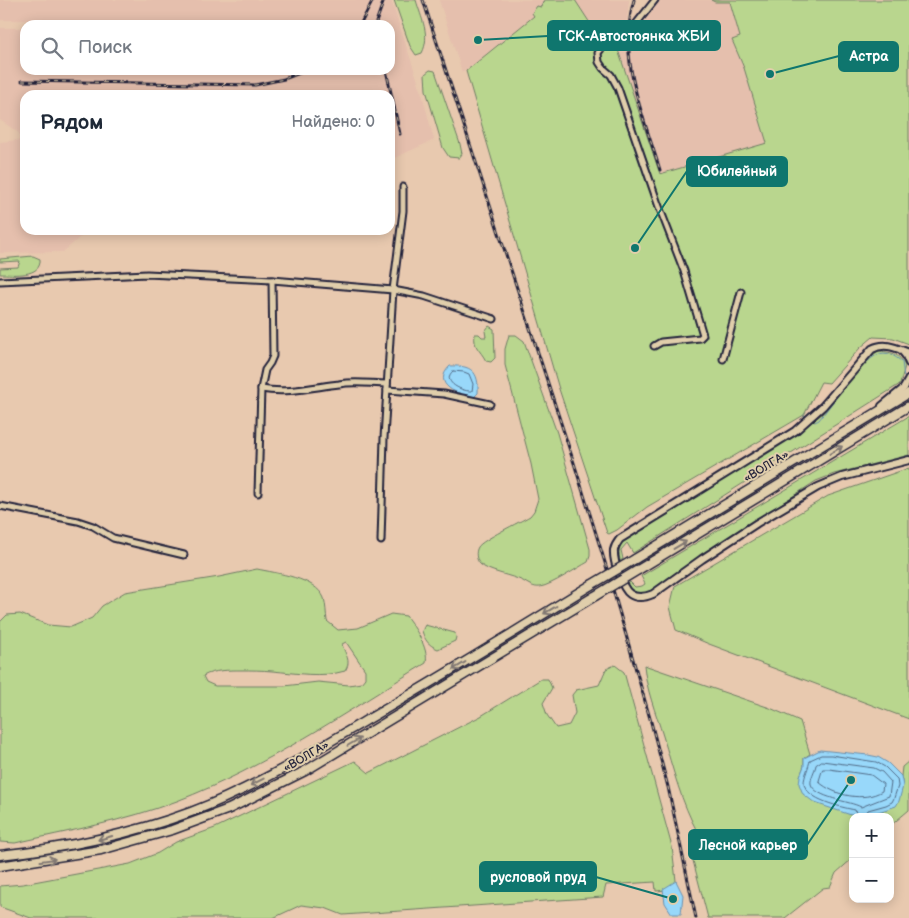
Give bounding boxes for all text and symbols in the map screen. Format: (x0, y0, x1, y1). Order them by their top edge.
search box (20, 20, 395, 75)
callout: ГСК-Автостоянка ЖБИ (548, 21, 720, 50)
text: ГСК-Автостоянка ЖБИ (558, 28, 710, 45)
icon: search (38, 34, 66, 62)
text: Поиск (78, 36, 132, 59)
callout: Астра (839, 42, 898, 71)
text: Астра (849, 48, 889, 65)
text: Рядом (40, 110, 103, 135)
text: Найдено: 0 (292, 113, 375, 132)
callout: Юбилейный (687, 157, 787, 186)
text: Юбилейный (697, 163, 777, 180)
one-way arrow (828, 445, 842, 455)
street label: «ВОЛГА» (741, 447, 792, 486)
one-way arrow (672, 540, 686, 550)
one-way arrow (543, 606, 557, 616)
one-way arrow (452, 661, 466, 671)
one-way arrow (347, 736, 361, 746)
street label: «ВОЛГА» (281, 737, 332, 776)
one-way arrow (250, 777, 265, 787)
map controls (849, 813, 894, 903)
button: + (849, 813, 894, 858)
callout: Лесной карьер (689, 830, 807, 859)
one-way arrow (98, 833, 114, 843)
text: Лесной карьер (698, 837, 798, 854)
one-way arrow (40, 854, 56, 864)
button: − (849, 858, 894, 903)
callout: русловой пруд (480, 862, 596, 891)
text: русловой пруд (490, 869, 587, 886)

